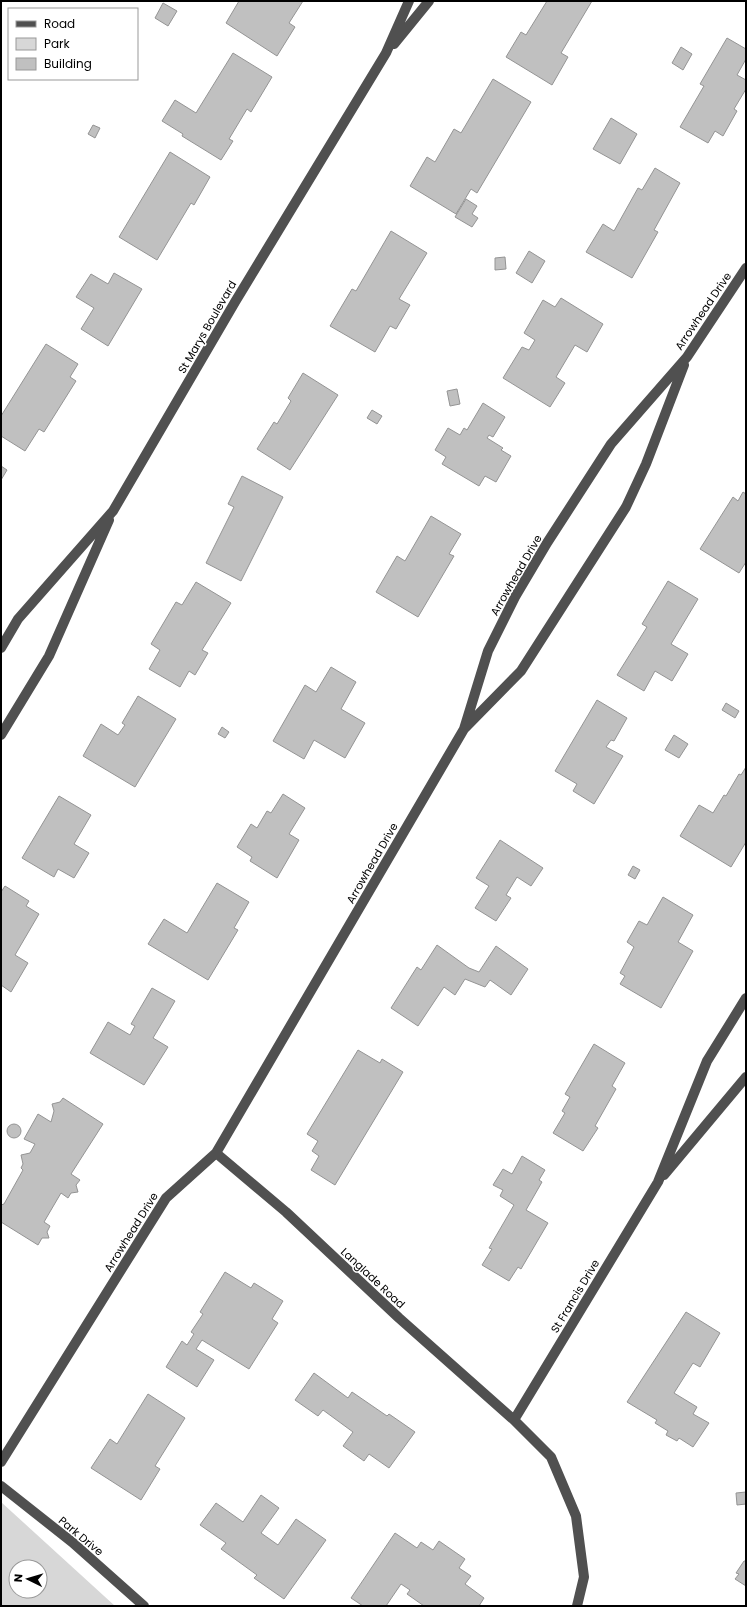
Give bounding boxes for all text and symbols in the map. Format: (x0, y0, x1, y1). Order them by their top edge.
legend (8, 8, 138, 80)
text: Road (44, 15, 75, 32)
text: Park (44, 35, 71, 52)
text: Building (44, 55, 92, 72)
street label: Arrowhead Drive (671, 269, 735, 353)
street label: St Marys Boulevard (174, 278, 240, 376)
street label: Arrowhead Drive (486, 531, 546, 618)
street label: Arrowhead Drive (342, 819, 402, 906)
street label: Arrowhead Drive (100, 1189, 162, 1275)
street label: Langlade Road (337, 1244, 409, 1312)
street label: St Francis Drive (547, 1256, 603, 1336)
street label: Park Drive (55, 1512, 107, 1560)
north arrow (8, 1559, 48, 1599)
text: N (10, 1573, 26, 1583)

